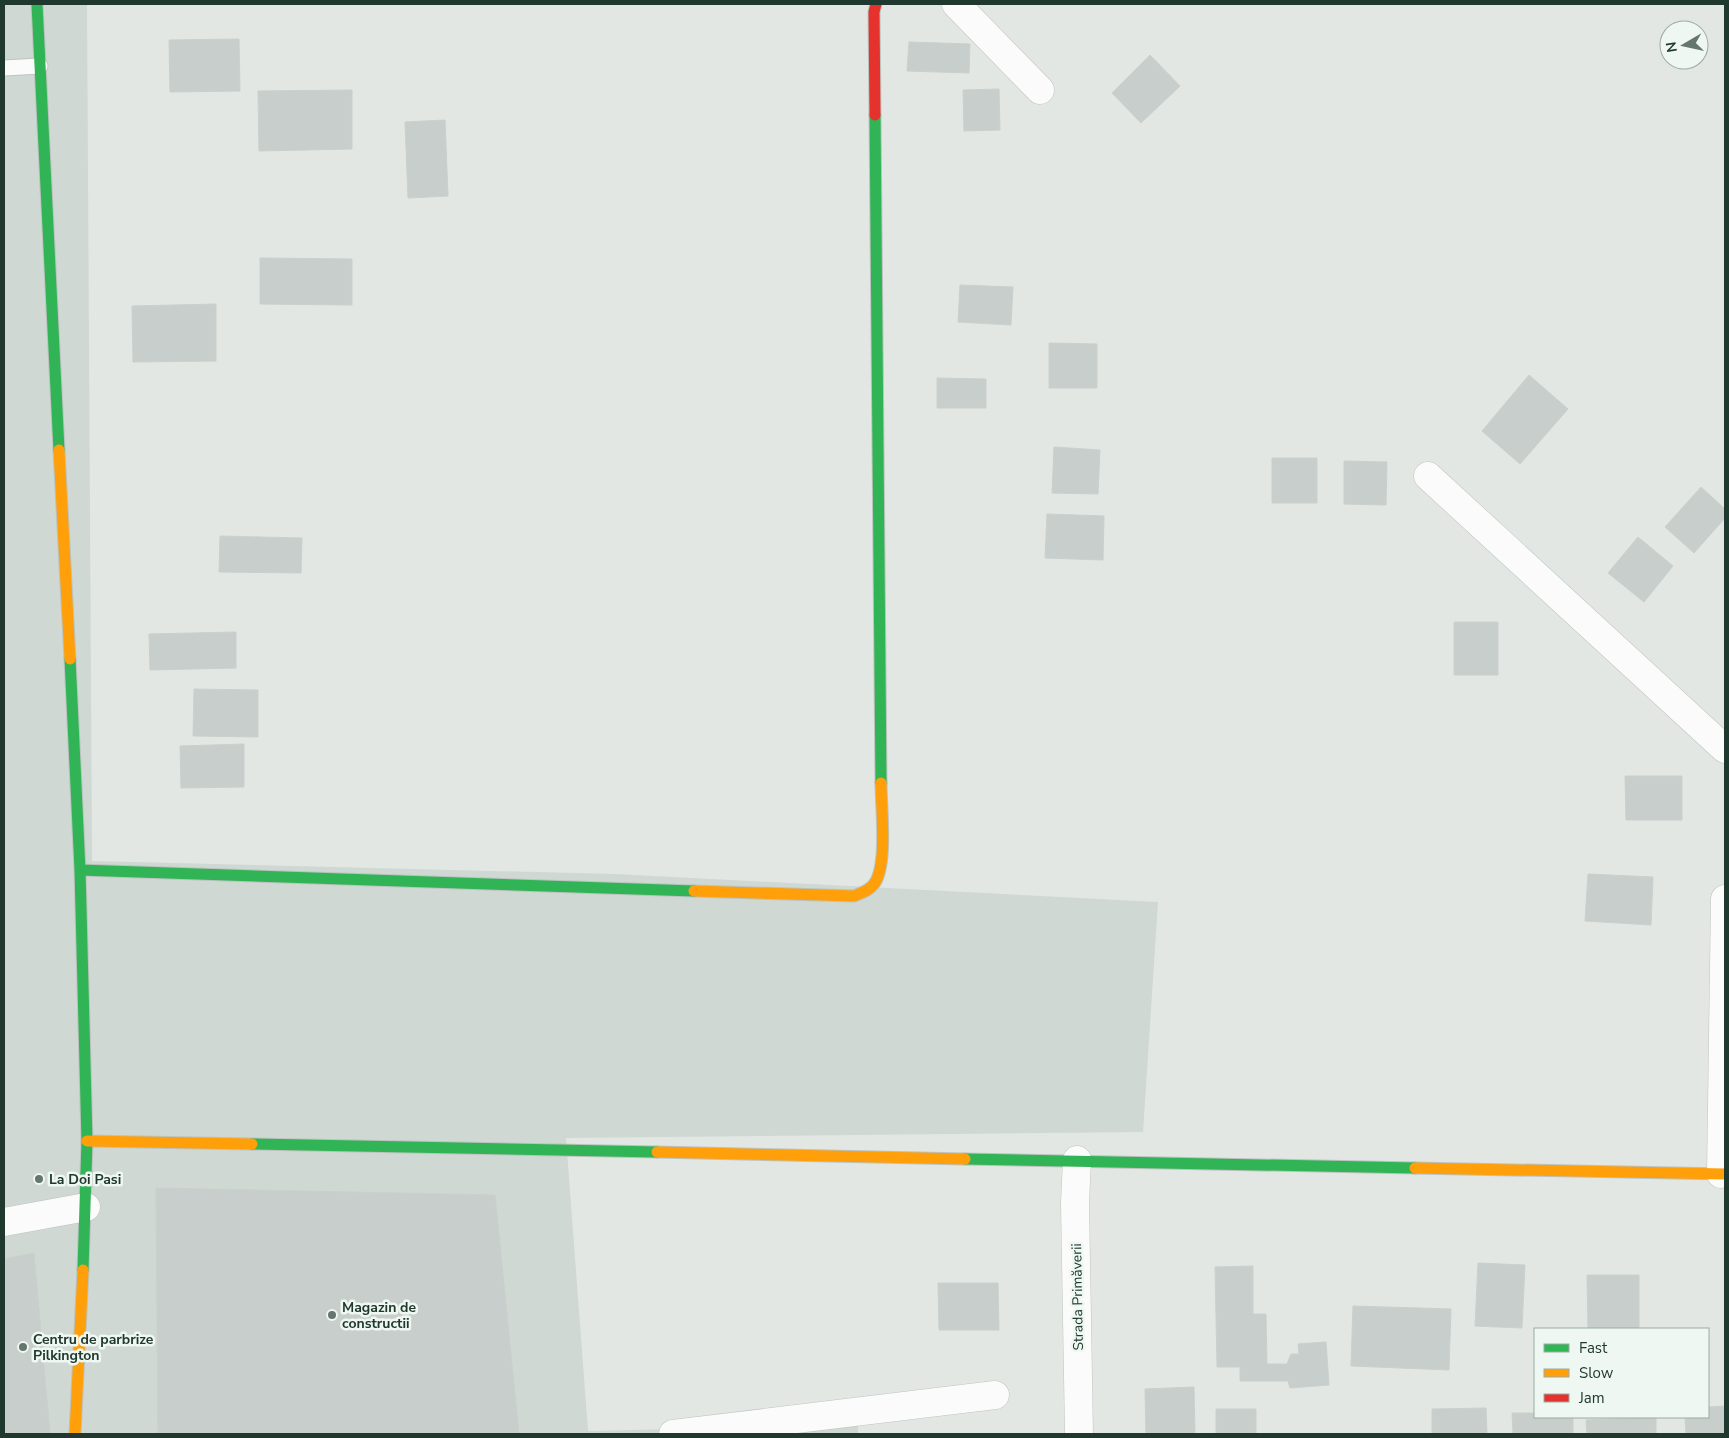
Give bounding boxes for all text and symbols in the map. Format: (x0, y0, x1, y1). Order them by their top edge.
north arrow (1659, 20, 1709, 70)
text: N (1661, 40, 1682, 54)
place label: La Doi Pasi (49, 1170, 121, 1189)
marker: La Doi Pasi (33, 1173, 45, 1185)
street label: Strada Primăverii (1067, 1243, 1088, 1351)
place label: Magazin de constructii (342, 1298, 416, 1333)
marker: Magazin de constructii (326, 1309, 338, 1321)
legend (1534, 1328, 1709, 1418)
place label: Centru de parbrize Pilkington (33, 1330, 154, 1365)
text: Fast (1579, 1338, 1608, 1358)
marker: Centru de parbrize Pilkington (17, 1341, 29, 1353)
text: Slow (1579, 1363, 1614, 1383)
text: Jam (1578, 1388, 1605, 1408)

